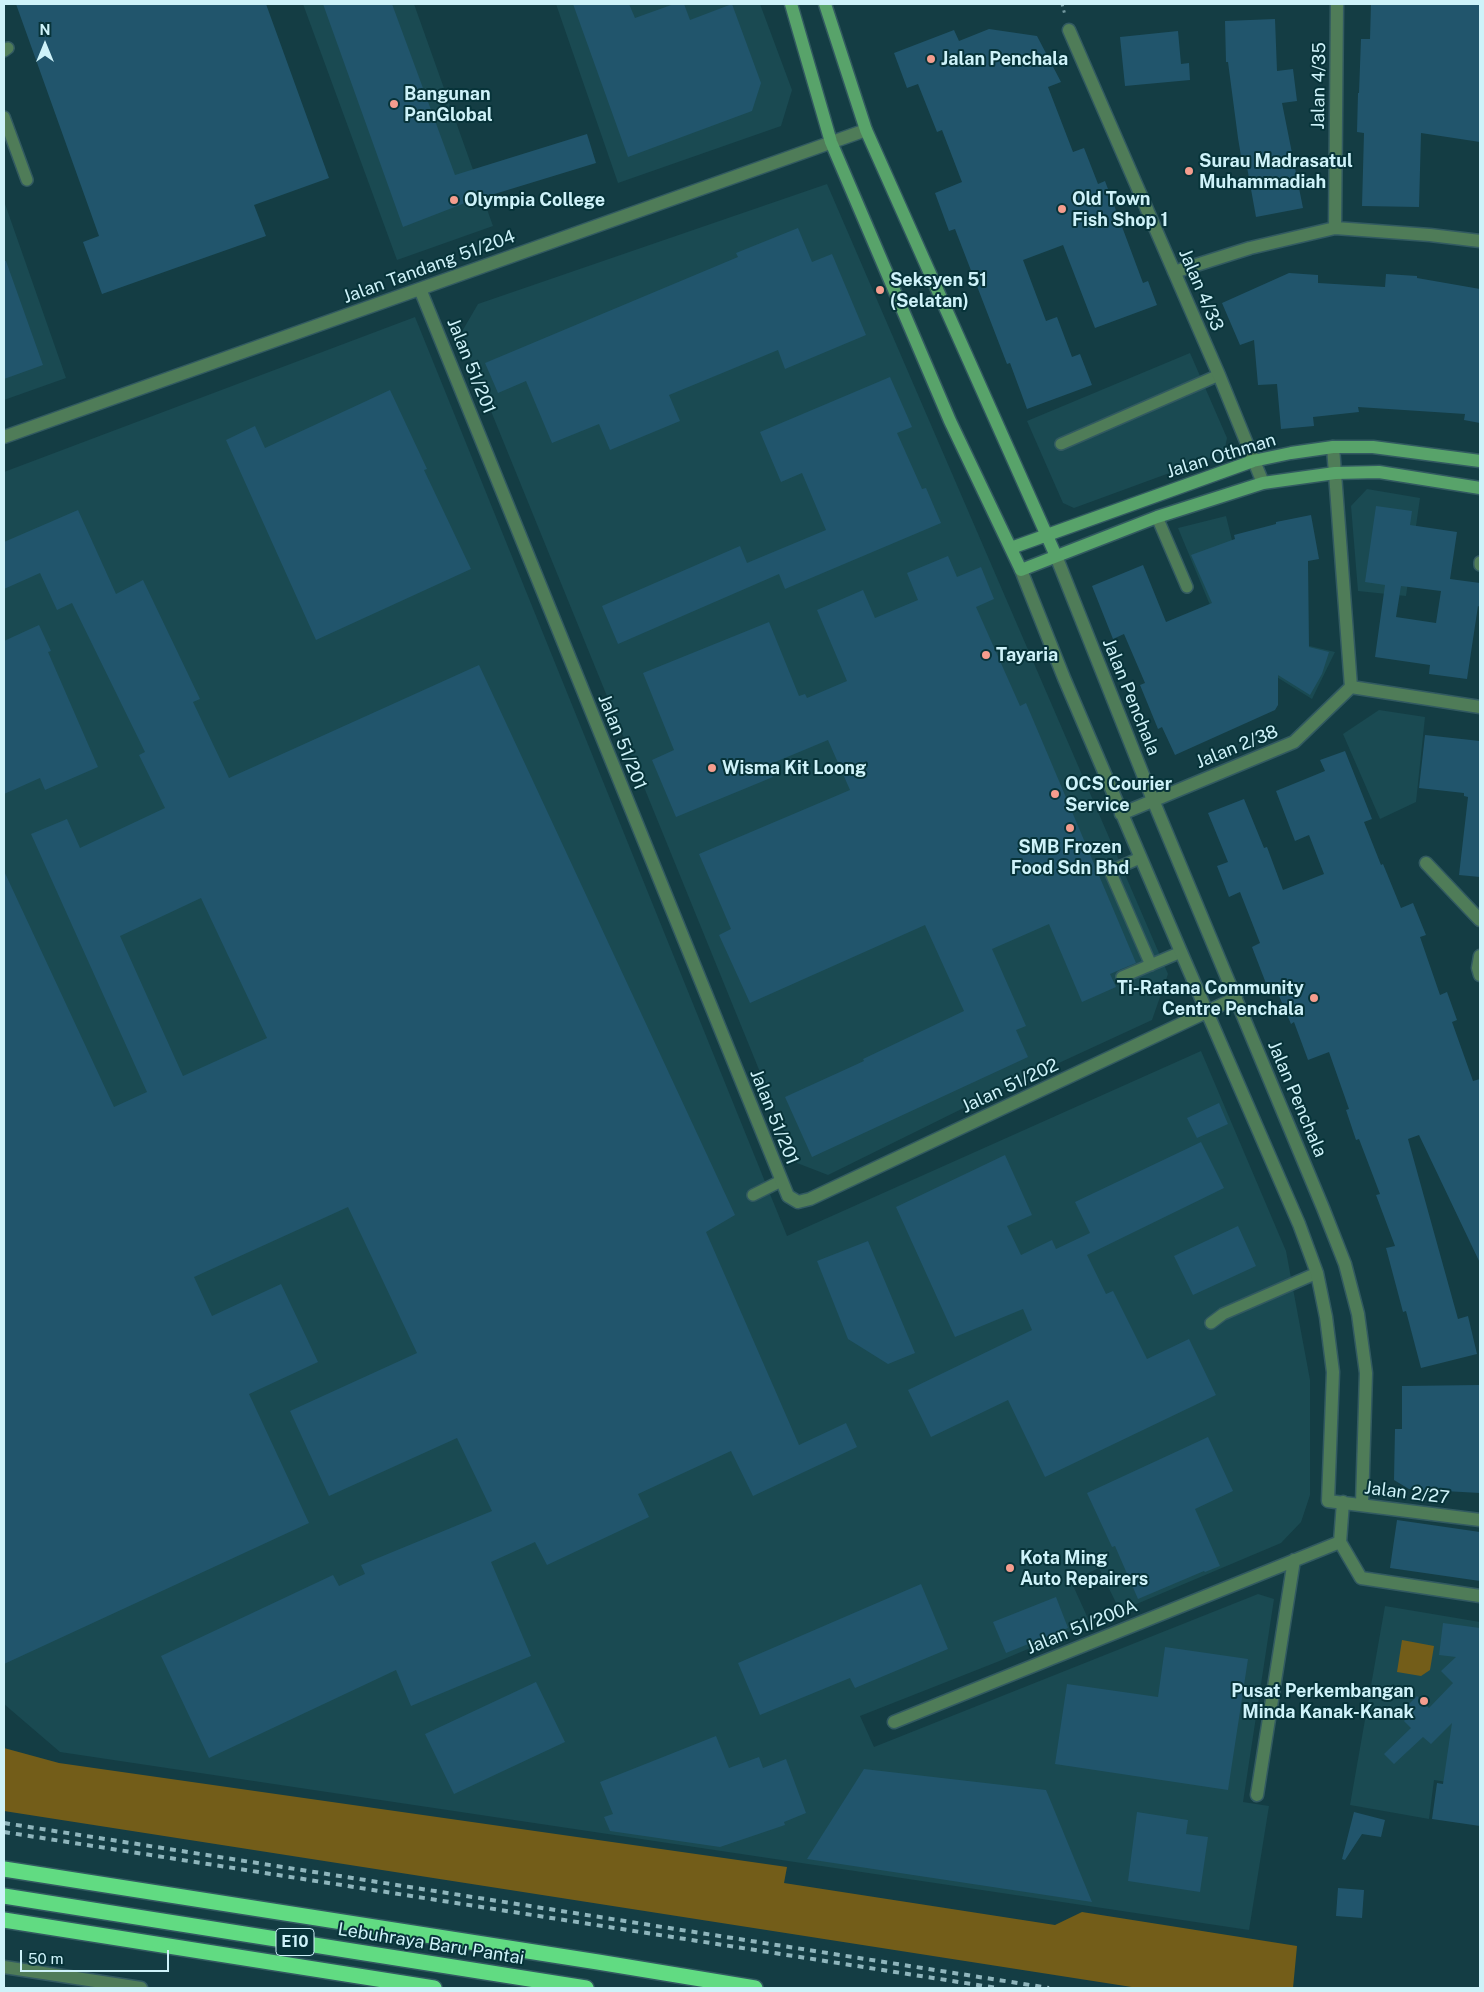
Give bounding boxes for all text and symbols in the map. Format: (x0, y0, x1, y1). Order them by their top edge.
north arrow (20, 20, 70, 70)
text: N (40, 22, 50, 38)
street label: Jalan 4/35 (1307, 42, 1331, 130)
place label: Jalan Penchala (941, 48, 1068, 70)
marker: Jalan Penchala (925, 53, 937, 65)
place label: Bangunan PanGlobal (404, 83, 493, 126)
marker: Bangunan PanGlobal (388, 98, 400, 110)
place label: Surau Madrasatul Muhammadiah (1199, 150, 1353, 192)
marker: Surau Madrasatul Muhammadiah (1183, 165, 1195, 177)
place label: Old Town Fish Shop 1 (1072, 188, 1168, 230)
place label: Olympia College (464, 189, 605, 211)
marker: Olympia College (448, 194, 460, 206)
marker: Old Town Fish Shop 1 (1056, 203, 1068, 215)
street label: Jalan Tandang 51/204 (340, 226, 518, 308)
street label: Jalan 4/33 (1174, 246, 1228, 334)
place label: Seksyen 51 (Selatan) (890, 269, 987, 312)
marker: Seksyen 51 (Selatan) (874, 284, 886, 296)
street label: Jalan 51/201 (442, 315, 500, 417)
street label: Jalan Othman (1164, 429, 1278, 483)
street label: Jalan Penchala (1098, 635, 1164, 759)
place label: Tayaria (996, 644, 1058, 666)
marker: Tayaria (980, 649, 992, 661)
street label: Jalan 51/201 (593, 691, 651, 793)
street label: Jalan 2/38 (1193, 721, 1281, 773)
place label: Wisma Kit Loong (722, 757, 866, 779)
marker: Wisma Kit Loong (706, 762, 718, 774)
place label: OCS Courier Service (1065, 773, 1172, 816)
marker: OCS Courier Service (1049, 788, 1061, 800)
marker: SMB Frozen Food Sdn Bhd (1064, 822, 1076, 834)
place label: SMB Frozen Food Sdn Bhd (1011, 836, 1129, 879)
place label: Ti-Ratana Community Centre Penchala (1117, 977, 1304, 1020)
marker: Ti-Ratana Community Centre Penchala (1308, 992, 1320, 1004)
street label: Jalan Penchala (1263, 1038, 1331, 1160)
street label: Jalan 51/202 (958, 1054, 1062, 1118)
street label: Jalan 51/201 (745, 1066, 803, 1168)
street label: Jalan 2/27 (1363, 1477, 1451, 1509)
place label: Kota Ming Auto Repairers (1020, 1547, 1148, 1590)
marker: Kota Ming Auto Repairers (1004, 1562, 1016, 1574)
street label: Jalan 51/200A (1023, 1595, 1141, 1659)
place label: Pusat Perkembangan Minda Kanak-Kanak (1231, 1680, 1414, 1722)
marker: Pusat Perkembangan Minda Kanak-Kanak (1418, 1695, 1430, 1707)
street label: Lebuhraya Baru Pantai (336, 1919, 526, 1969)
road number: E10 (276, 1928, 314, 1955)
scale bar (22, 1940, 171, 1972)
text: 50 m (28, 1950, 63, 1967)

